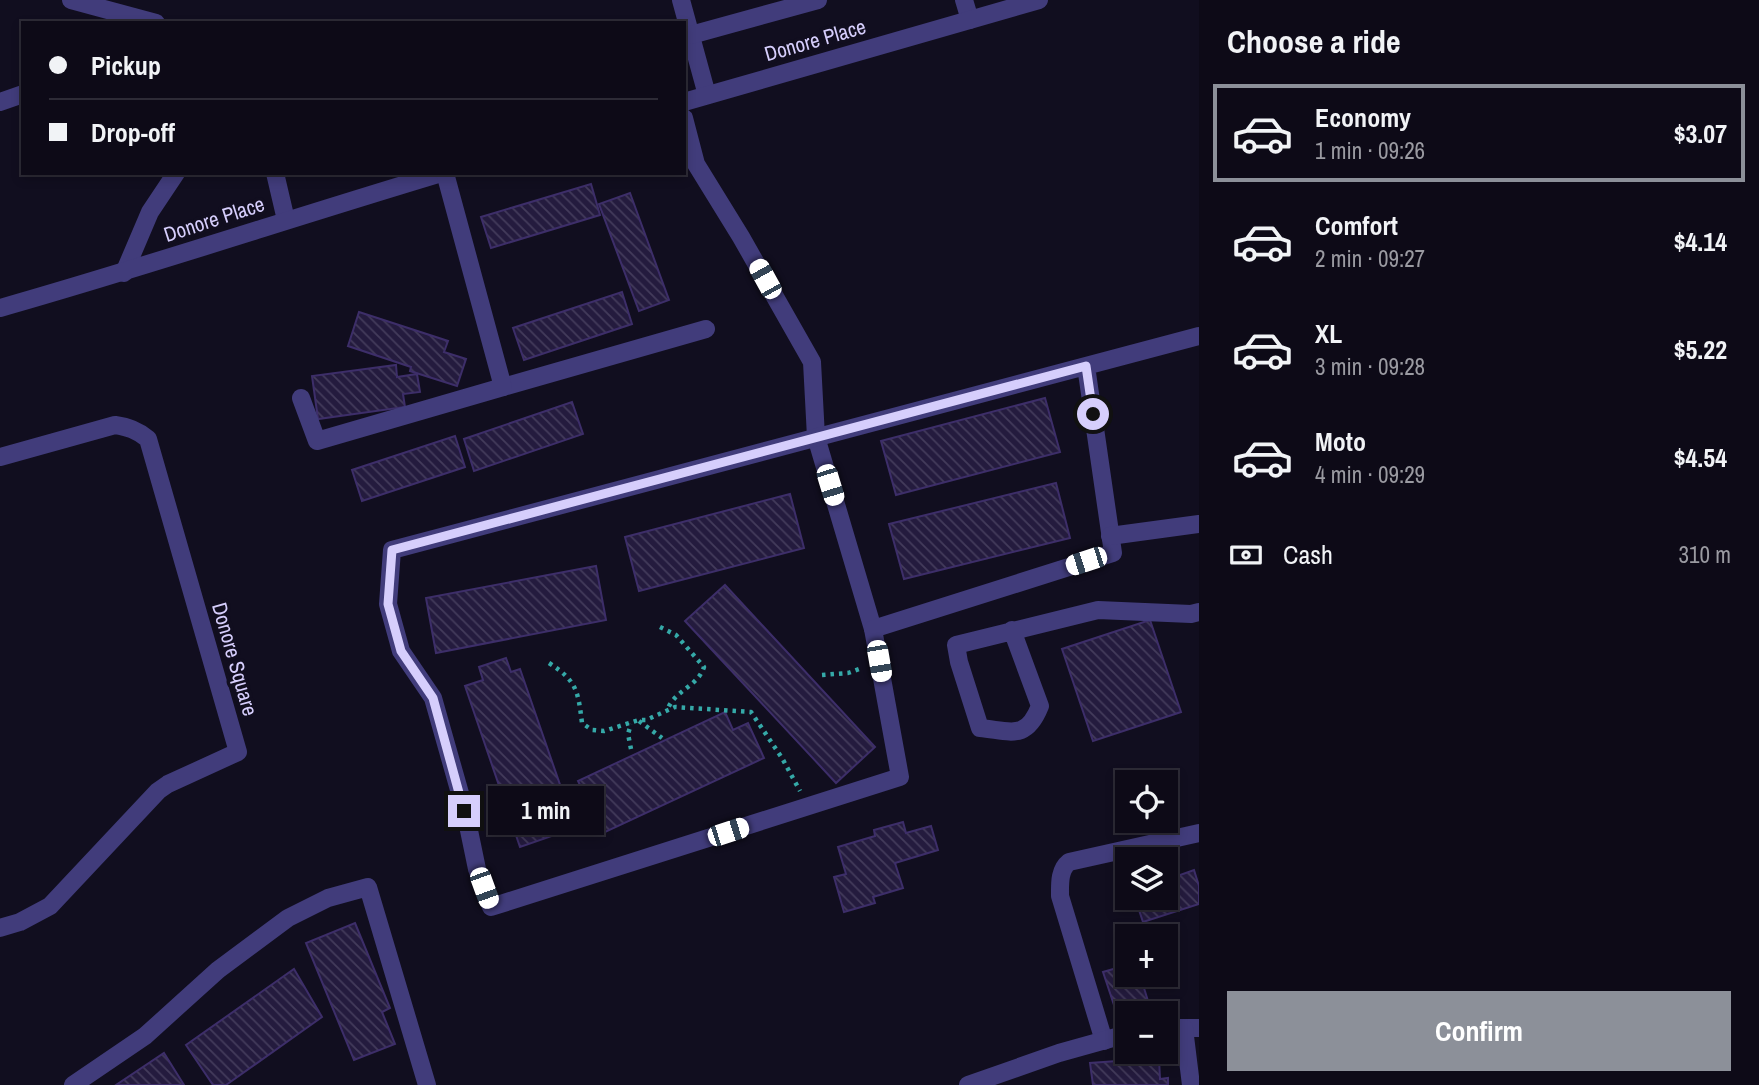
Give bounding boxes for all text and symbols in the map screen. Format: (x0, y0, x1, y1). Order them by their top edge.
street label: Donore Place (761, 12, 869, 68)
text: Choose a ride (1227, 20, 1401, 63)
text: Pickup (91, 48, 161, 83)
text: Economy (1315, 100, 1411, 135)
icon: car (1231, 102, 1294, 165)
text: Drop-off (91, 115, 175, 150)
text: $3.07 (1674, 116, 1727, 151)
text: 1 min · 09:26 (1315, 135, 1425, 166)
street label: Donore Place (160, 189, 268, 249)
text: Comfort (1315, 208, 1398, 243)
icon: car (1231, 210, 1294, 273)
text: $4.14 (1674, 224, 1727, 259)
text: 2 min · 09:27 (1315, 243, 1425, 274)
car (746, 256, 785, 302)
text: XL (1315, 316, 1342, 351)
icon: car (1231, 318, 1294, 381)
text: $5.22 (1674, 332, 1727, 367)
text: 3 min · 09:28 (1315, 351, 1425, 382)
route start (1077, 398, 1109, 430)
text: Moto (1315, 424, 1366, 459)
icon: car (1231, 426, 1294, 489)
text: $4.54 (1674, 440, 1727, 475)
text: 4 min · 09:29 (1315, 459, 1425, 490)
car (814, 462, 847, 508)
icon: cash (1227, 536, 1265, 574)
text: Cash (1283, 537, 1333, 572)
text: 310 m (1679, 539, 1731, 570)
car (1063, 545, 1110, 577)
street label: Donore Square (205, 599, 265, 719)
car (866, 638, 893, 684)
map controls (1115, 770, 1178, 1064)
button: locate (1115, 770, 1178, 833)
callout: 1 min (489, 786, 604, 836)
route end (448, 795, 480, 827)
text: 1 min (521, 795, 571, 826)
car (705, 816, 752, 848)
button: layers (1115, 847, 1178, 910)
car (467, 865, 502, 911)
button: + (1115, 924, 1178, 987)
button: Confirm (1227, 991, 1731, 1071)
button: − (1115, 1001, 1178, 1064)

